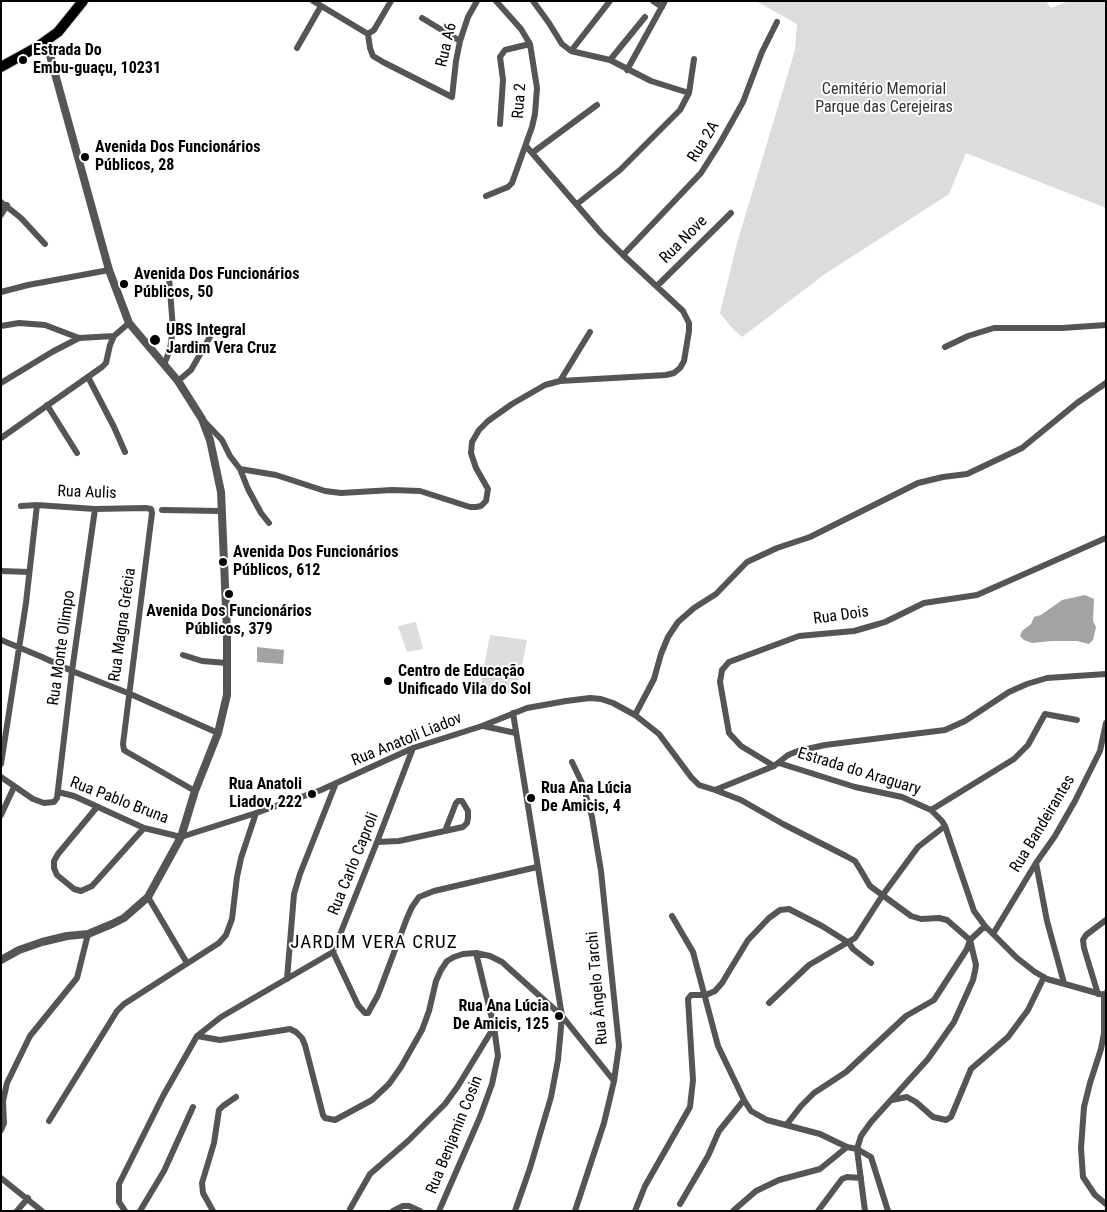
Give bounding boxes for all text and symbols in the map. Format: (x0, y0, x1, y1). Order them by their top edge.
street label: Rua A6 (433, 21, 461, 69)
place label: Estrada Do Embu-guaçu, 10231 (33, 41, 161, 79)
marker: Estrada Do Embu-guaçu, 10231 (17, 54, 29, 66)
park label: Cemitério Memorial Parque das Cerejeiras (815, 80, 953, 118)
street label: Rua 2 (509, 83, 531, 119)
street label: Rua 2A (684, 118, 724, 166)
place label: Avenida Dos Funcionários Públicos, 28 (95, 138, 260, 176)
marker: Avenida Dos Funcionários Públicos, 28 (79, 151, 91, 163)
street label: Rua Nove (656, 212, 712, 268)
place label: Avenida Dos Funcionários Públicos, 50 (134, 265, 299, 303)
marker: Avenida Dos Funcionários Públicos, 50 (118, 278, 130, 290)
place label: UBS Integral Jardim Vera Cruz (166, 321, 276, 359)
marker: UBS Integral Jardim Vera Cruz (148, 333, 162, 347)
street label: Rua Aulis (57, 482, 117, 504)
place label: Avenida Dos Funcionários Públicos, 612 (233, 543, 398, 581)
marker: Avenida Dos Funcionários Públicos, 612 (217, 556, 229, 568)
street label: Rua Magna Grécia (106, 567, 140, 683)
marker: Avenida Dos Funcionários Públicos, 379 (223, 588, 235, 600)
street label: Rua Monte Olimpo (44, 589, 80, 707)
place label: Avenida Dos Funcionários Públicos, 379 (146, 602, 312, 640)
street label: Rua Dois (812, 603, 870, 629)
place label: Centro de Educação Unificado Vila do Sol (398, 662, 531, 700)
marker: Centro de Educação Unificado Vila do Sol (382, 675, 394, 687)
street label: Rua Anatoli Liadov (349, 709, 465, 771)
street label: Estrada do Araguary (795, 744, 923, 800)
street label: Rua Bandeirantes (1006, 772, 1080, 876)
street label: Rua Pablo Bruna (67, 773, 171, 829)
place label: Rua Anatoli Liadov, 222 (229, 775, 302, 813)
place label: Rua Ana Lúcia De Amicis, 4 (541, 779, 632, 817)
marker: Rua Anatoli Liadov, 222 (306, 788, 318, 800)
marker: Rua Ana Lúcia De Amicis, 4 (525, 792, 537, 804)
street label: Rua Carlo Caproli (325, 810, 383, 918)
street label: Rua Ângelo Tarchi (583, 930, 613, 1046)
district label: JARDIM VERA CRUZ (288, 932, 460, 954)
place label: Rua Ana Lúcia De Amicis, 125 (453, 997, 549, 1035)
marker: Rua Ana Lúcia De Amicis, 125 (553, 1010, 565, 1022)
street label: Rua Benjamin Cosin (423, 1073, 487, 1197)

